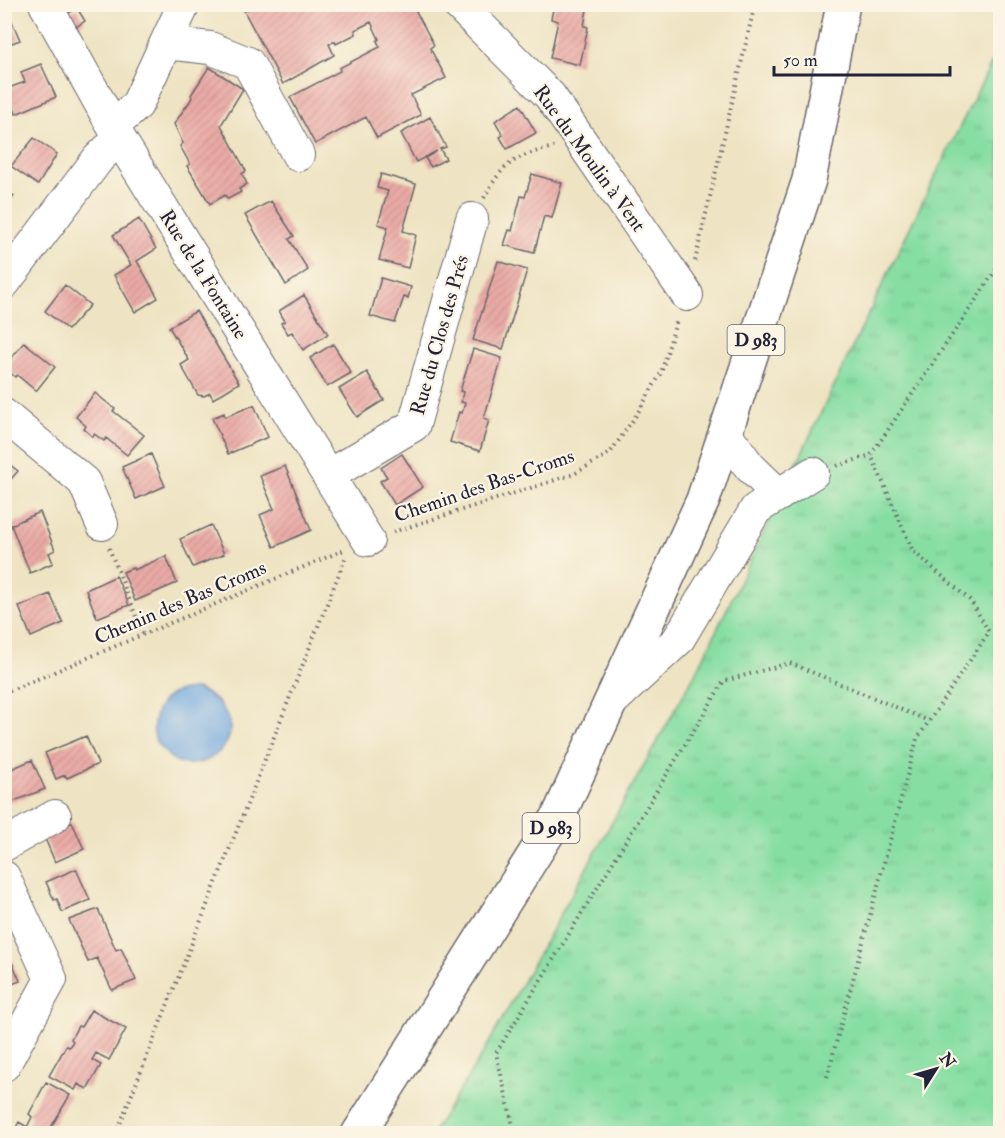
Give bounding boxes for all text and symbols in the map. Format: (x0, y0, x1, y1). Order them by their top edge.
scale bar (774, 39, 950, 77)
text: 50 m (783, 49, 818, 72)
street label: Rue du Moulin à Vent (528, 80, 652, 237)
street label: Rue de la Fontaine (154, 205, 253, 343)
street label: Rue du Clos des Prés (405, 252, 474, 418)
road number: D 983 (728, 325, 784, 355)
street label: Chemin des Bas-Croms (391, 443, 578, 528)
street label: Chemin des Bas Croms (90, 555, 270, 650)
road number: D 983 (522, 813, 580, 843)
north arrow (906, 1039, 966, 1099)
text: N (934, 1048, 960, 1073)

